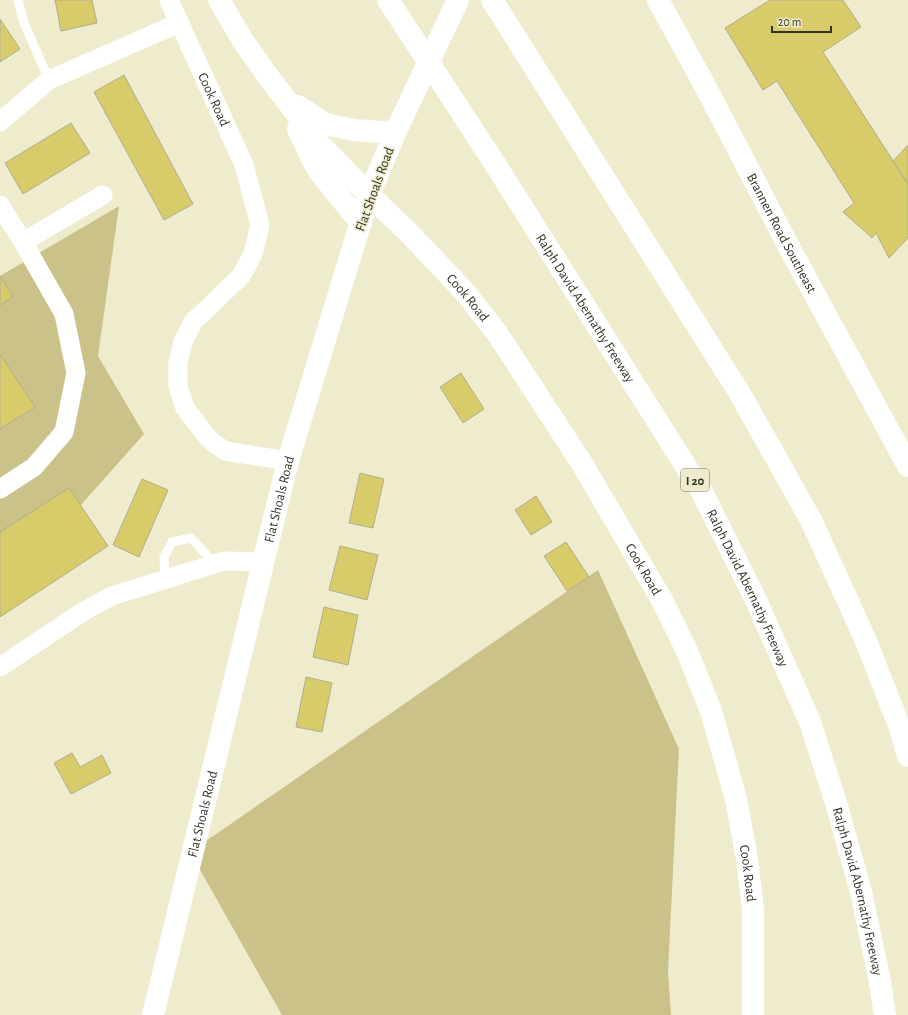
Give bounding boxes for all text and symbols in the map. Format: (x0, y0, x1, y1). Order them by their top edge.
scale bar (772, 8, 831, 34)
text: 20 m (778, 16, 801, 28)
street label: Cook Road (195, 71, 231, 129)
street label: Flat Shoals Road (353, 145, 397, 233)
street label: Brannen Road Southeast (744, 171, 819, 296)
street label: Ralph David Abernathy Freeway (533, 232, 637, 385)
street label: Cook Road (444, 272, 491, 324)
street label: Flat Shoals Road (262, 454, 297, 544)
road number: I 20 (681, 469, 709, 491)
street label: Ralph David Abernathy Freeway (704, 507, 791, 669)
street label: Cook Road (622, 541, 664, 598)
street label: Flat Shoals Road (186, 769, 220, 859)
street label: Ralph David Abernathy Freeway (830, 806, 884, 977)
street label: Cook Road (737, 844, 758, 903)

